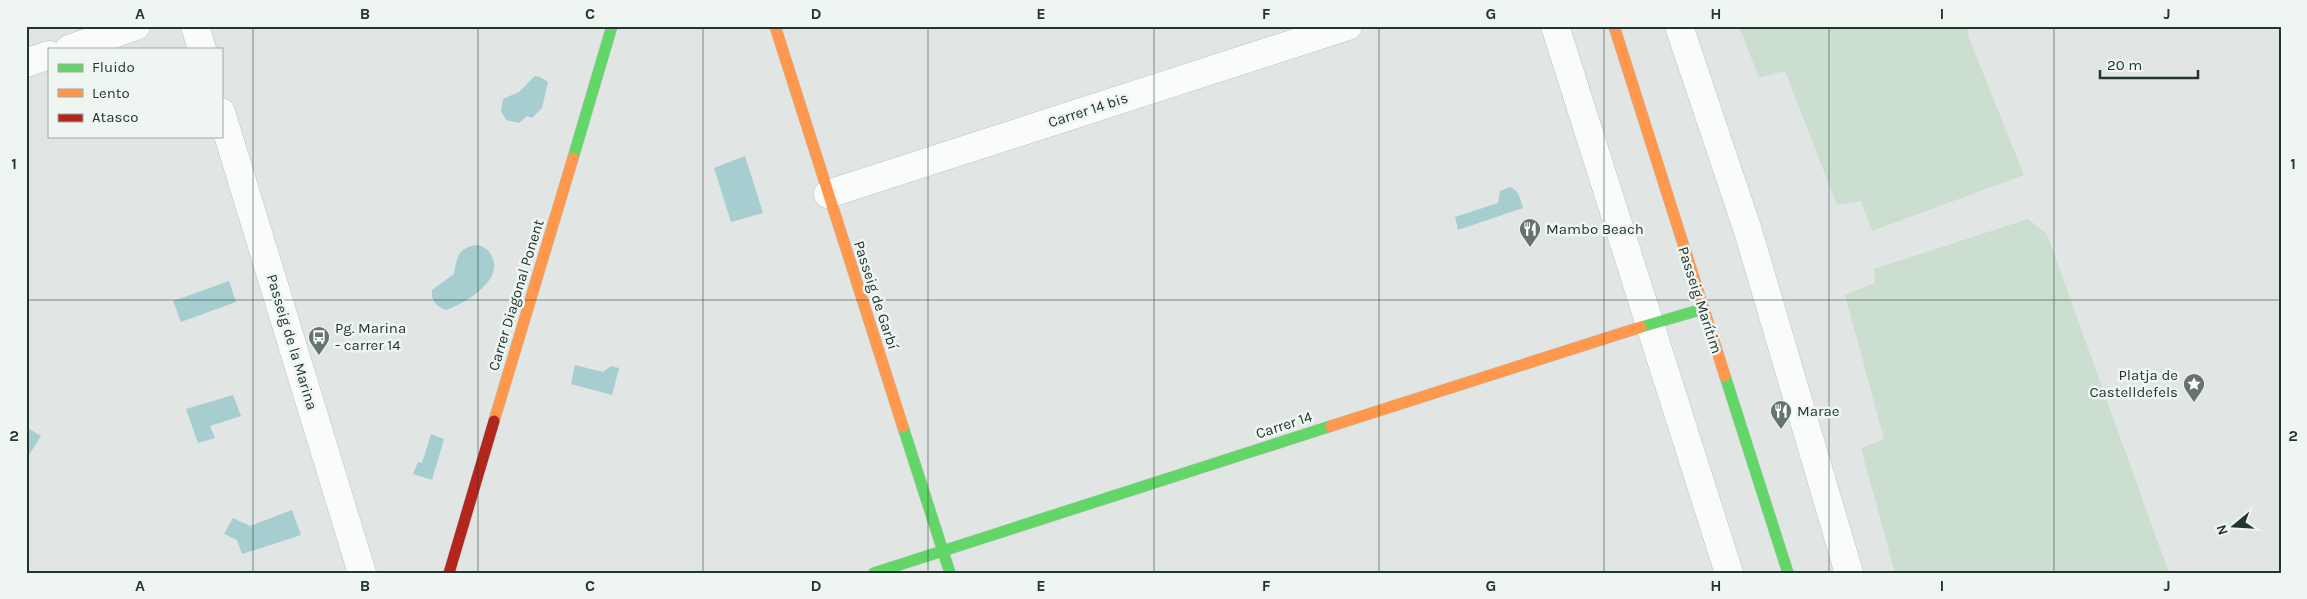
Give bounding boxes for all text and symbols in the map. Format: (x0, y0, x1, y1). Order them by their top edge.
text: A (135, 4, 145, 23)
text: B (360, 4, 370, 23)
text: C (585, 4, 595, 23)
text: D (811, 4, 822, 23)
text: E (1036, 4, 1046, 23)
text: F (1262, 4, 1271, 23)
text: G (1486, 4, 1496, 23)
text: H (1710, 4, 1722, 23)
text: I (1940, 4, 1944, 23)
text: J (2163, 4, 2171, 23)
legend (48, 48, 222, 138)
scale bar (2100, 48, 2197, 80)
text: 20 m (2107, 56, 2142, 74)
text: Fluido (92, 58, 135, 76)
text: Lento (92, 84, 130, 102)
street label: Carrer 14 bis (1046, 89, 1130, 131)
text: Atasco (92, 108, 138, 126)
text: 1 (11, 154, 17, 173)
text: 1 (2290, 154, 2296, 173)
street label: Carrer Diagonal Ponent (484, 217, 548, 373)
restaurant icon: Mambo Beach (1518, 217, 1542, 248)
place label: Mambo Beach (1546, 220, 1644, 238)
street label: Passeig de Garbí (850, 238, 902, 352)
street label: Passeig Marítim (1674, 244, 1726, 356)
street label: Passeig de la Marina (263, 272, 321, 412)
place label: Pg. Marina - carrer 14 (335, 319, 406, 354)
bus stop icon: Pg. Marina - carrer 14 (307, 325, 331, 356)
place label: Platja de Castelldefels (2089, 366, 2178, 401)
place icon: Platja de Castelldefels (2182, 372, 2206, 403)
restaurant icon: Marae (1769, 399, 1793, 430)
place label: Marae (1797, 402, 1839, 420)
street label: Carrer 14 (1253, 407, 1315, 443)
text: 2 (9, 426, 19, 445)
text: 2 (2288, 426, 2298, 445)
north arrow (2210, 502, 2260, 552)
text: N (2212, 522, 2232, 537)
text: A (135, 576, 145, 595)
text: B (360, 576, 370, 595)
text: C (585, 576, 595, 595)
text: D (811, 576, 822, 595)
text: E (1036, 576, 1046, 595)
text: F (1262, 576, 1271, 595)
text: G (1486, 576, 1496, 595)
text: H (1710, 576, 1722, 595)
text: I (1940, 576, 1944, 595)
text: J (2163, 576, 2171, 595)

